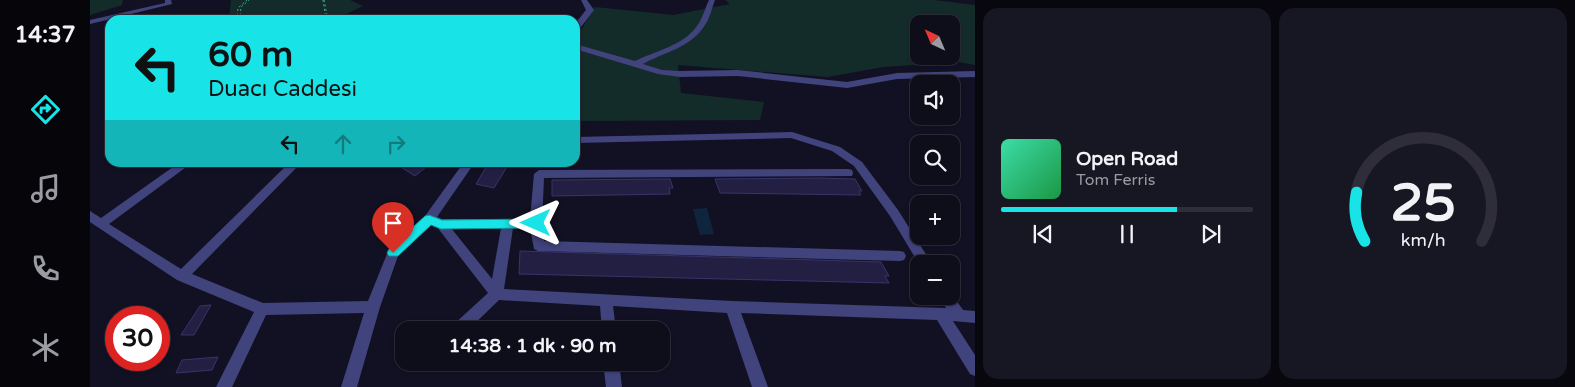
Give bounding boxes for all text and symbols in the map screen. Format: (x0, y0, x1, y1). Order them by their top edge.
north arrow (910, 15, 960, 65)
map controls (910, 15, 960, 305)
text: 14:37 (15, 22, 75, 48)
text: 60 m (208, 34, 293, 76)
icon: left (125, 35, 190, 100)
button: sound (910, 75, 960, 125)
text: Duacı Caddesi (208, 76, 357, 102)
icon: directions (28, 92, 63, 127)
icon: left (276, 130, 304, 158)
icon: ahead (329, 130, 357, 158)
icon: right (382, 130, 410, 158)
button: search (910, 135, 960, 185)
text: Open Road (1076, 148, 1178, 170)
text: Tom Ferris (1076, 170, 1155, 190)
icon: music (28, 171, 63, 206)
text: 25 (1390, 172, 1456, 235)
button: + (910, 195, 960, 245)
position arrow (509, 196, 561, 248)
pin (372, 202, 414, 253)
icon: arrive (379, 209, 407, 237)
icon: previous (1029, 220, 1057, 248)
icon: pause (1113, 220, 1141, 248)
icon: next (1197, 220, 1225, 248)
text: km/h (1401, 230, 1445, 251)
icon: phone (28, 251, 63, 286)
button: − (910, 255, 960, 305)
speed limit sign: 30 (105, 306, 170, 371)
icon: climate (28, 330, 63, 365)
text: 14:38 · 1 dk · 90 m (449, 335, 616, 357)

